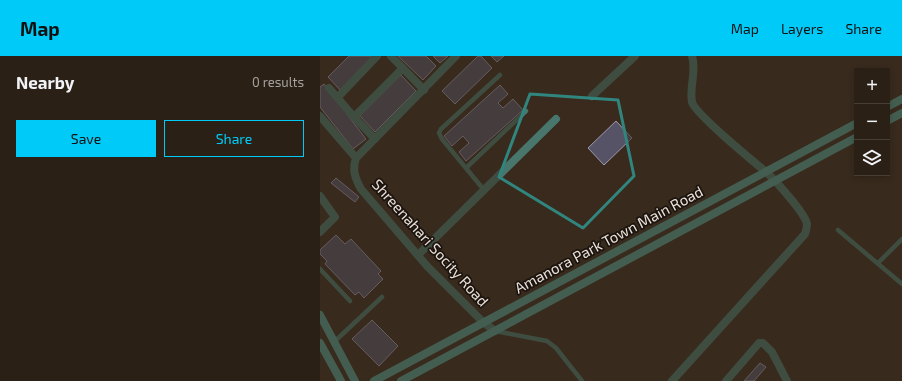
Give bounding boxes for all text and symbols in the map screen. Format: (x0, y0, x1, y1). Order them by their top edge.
text: Map (20, 17, 60, 40)
text: Map (731, 20, 759, 37)
text: Layers (781, 20, 823, 37)
text: Share (845, 20, 882, 37)
map controls (854, 68, 890, 176)
button: + (854, 68, 890, 104)
text: Nearby (16, 72, 74, 92)
text: 0 results (252, 74, 304, 90)
button: − (854, 104, 890, 140)
button: Save (16, 120, 156, 157)
button: Share (164, 120, 304, 157)
button: layers (854, 140, 890, 176)
street label: Shreenahari Socity Road (369, 175, 493, 310)
street label: Amanora Park Town Main Road (511, 182, 706, 297)

